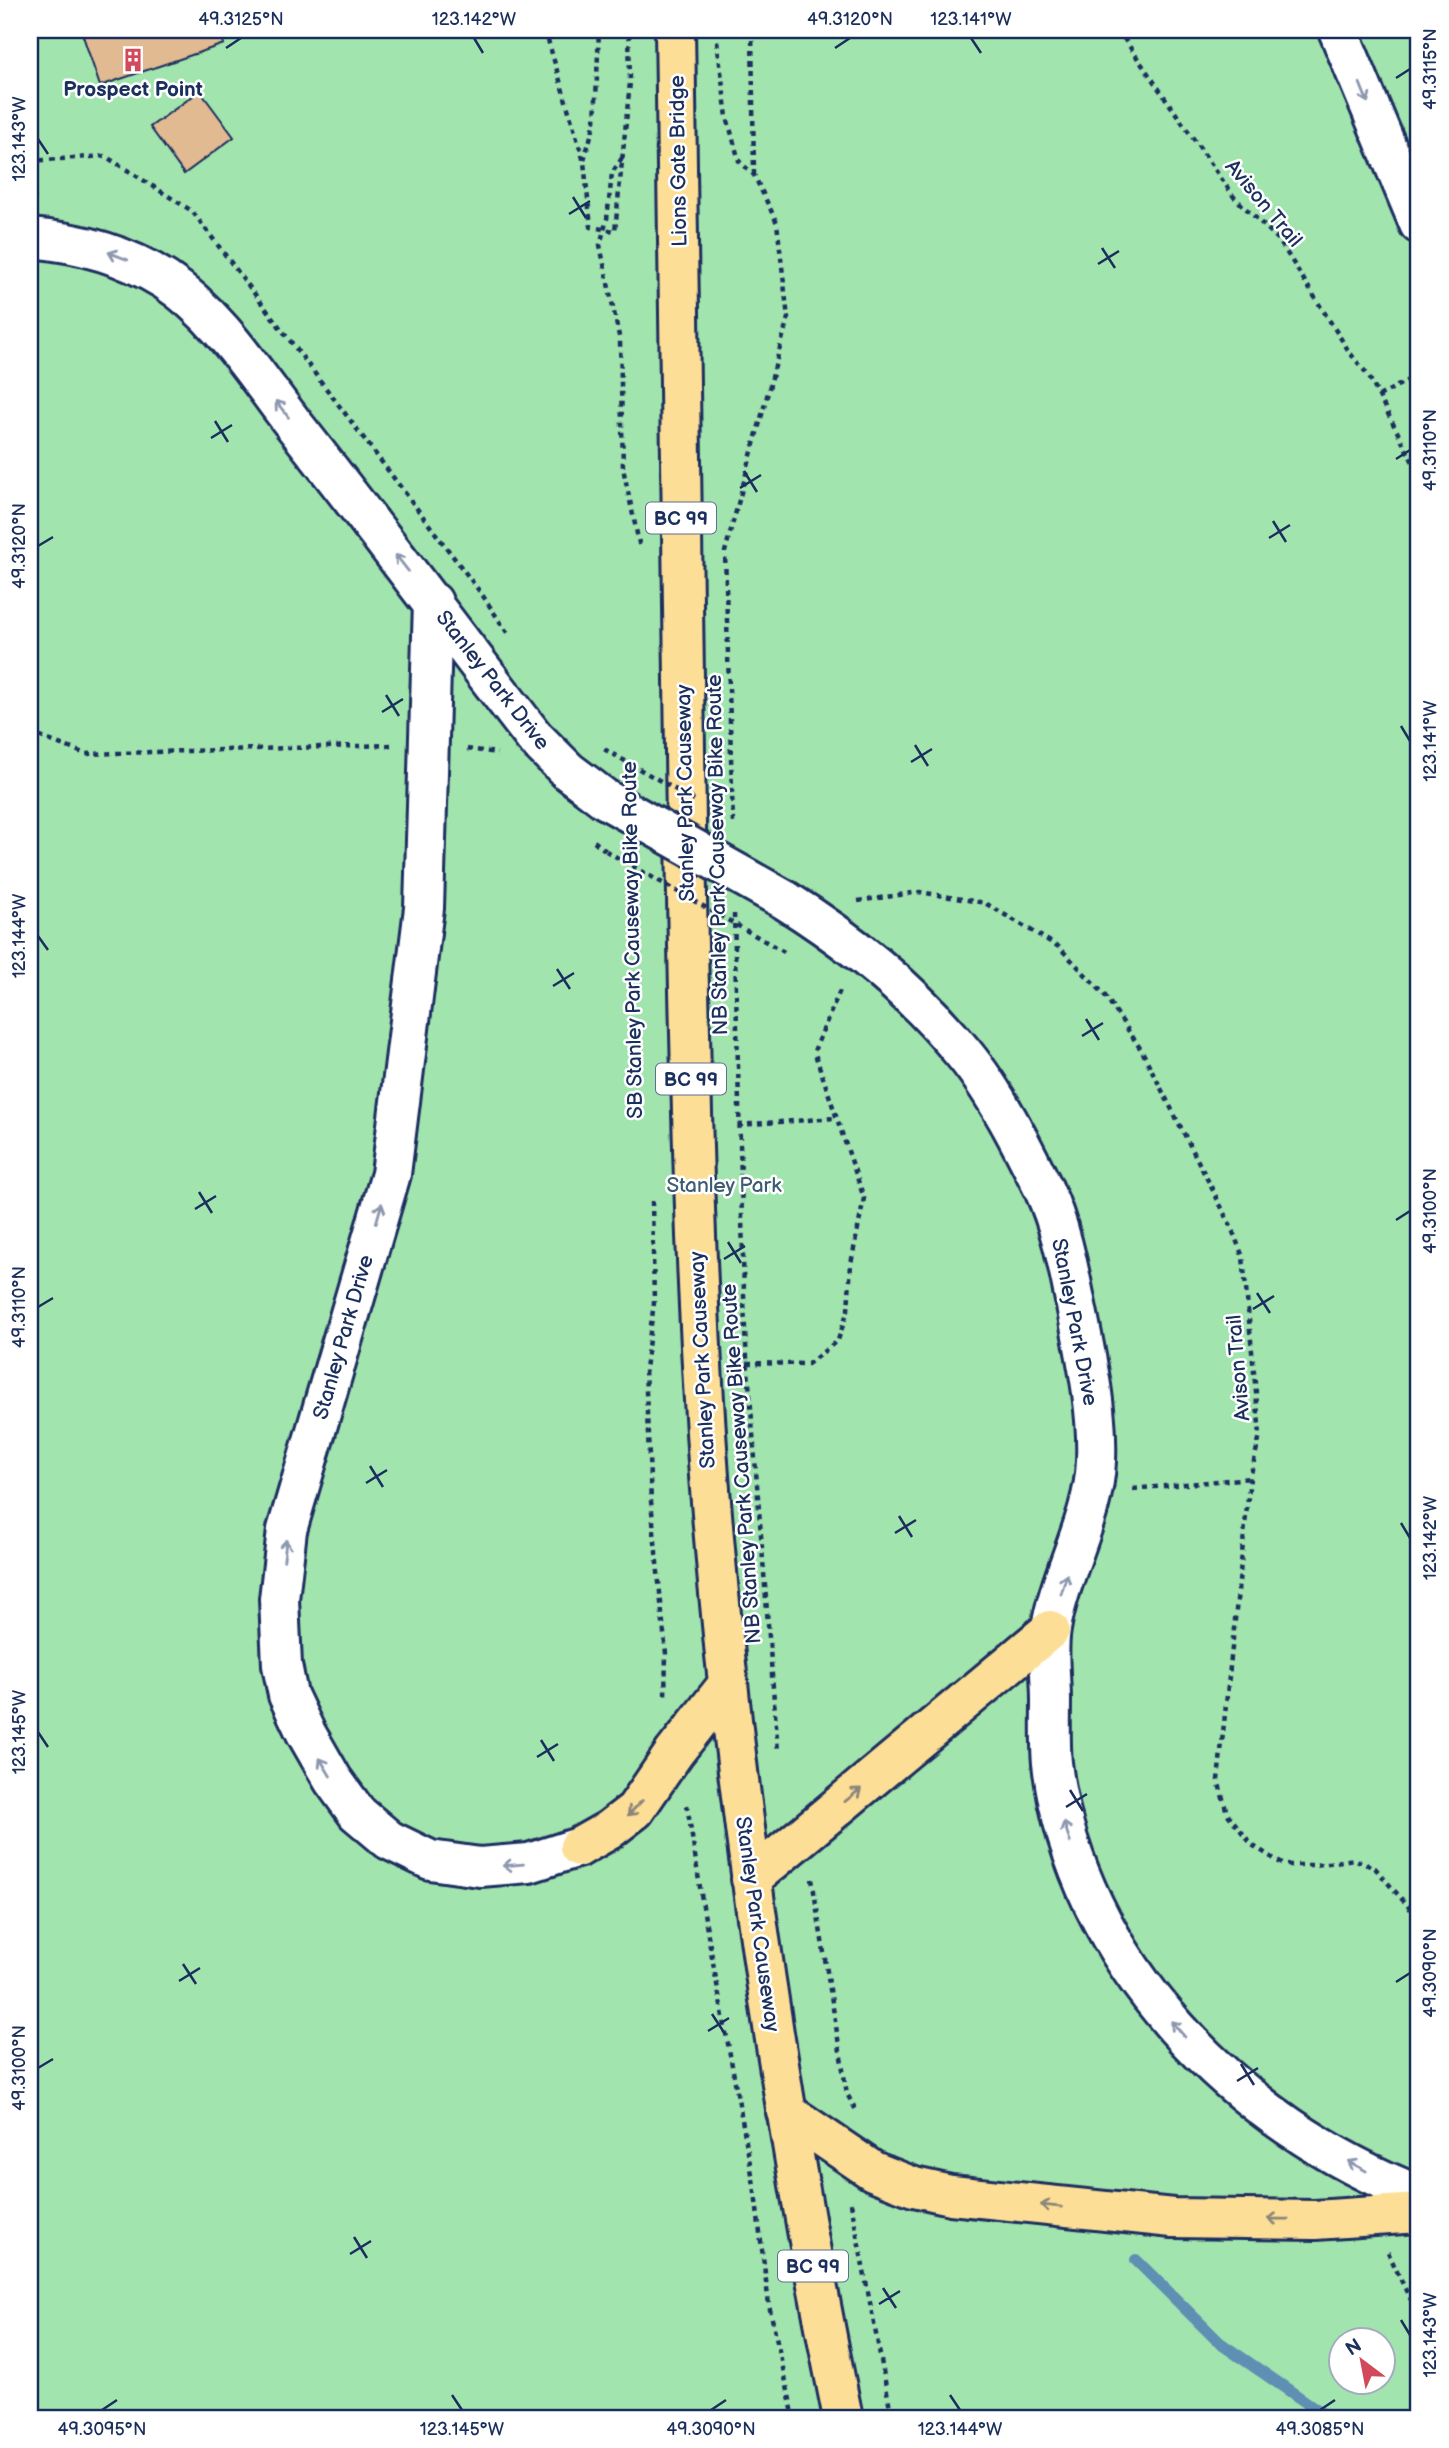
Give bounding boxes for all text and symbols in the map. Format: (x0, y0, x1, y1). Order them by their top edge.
text: 49.3125°N (198, 9, 284, 30)
text: 123.142°W (432, 9, 517, 30)
text: 49.3120°N (807, 9, 893, 30)
text: 123.141°W (930, 9, 1012, 30)
text: 49.3115°N (1420, 28, 1441, 110)
building icon: Prospect Point (119, 46, 147, 74)
street label: Lions Gate Bridge (665, 75, 692, 247)
place label: Prospect Point (63, 77, 203, 102)
one-way arrow (1358, 82, 1371, 103)
text: 123.143°W (9, 96, 30, 182)
street label: Avison Trail (1220, 154, 1307, 252)
one-way arrow (107, 249, 129, 262)
one-way arrow (274, 400, 290, 418)
text: 49.3110°N (1420, 409, 1441, 491)
text: 49.3120°N (9, 503, 30, 589)
road number: BC 99 (646, 503, 716, 534)
one-way arrow (395, 554, 410, 573)
street label: Stanley Park Drive (430, 606, 555, 755)
street label: NB Stanley Park Causeway Bike Route (702, 674, 733, 1036)
street label: Stanley Park Causeway (671, 684, 700, 902)
text: 123.141°W (1420, 700, 1441, 782)
street label: SB Stanley Park Causeway Bike Route (617, 761, 648, 1119)
text: 123.144°W (9, 893, 30, 978)
road number: BC 99 (656, 1064, 726, 1094)
text: 49.3100°N (1420, 1168, 1441, 1254)
park label: Stanley Park (667, 1173, 782, 1198)
one-way arrow (374, 1202, 387, 1224)
street label: Stanley Park Drive (1046, 1236, 1103, 1408)
street label: Stanley Park Causeway (684, 1250, 721, 1469)
street label: Stanley Park Drive (308, 1252, 379, 1422)
text: 49.3110°N (9, 1266, 30, 1348)
street label: NB Stanley Park Causeway Bike Route (716, 1283, 767, 1645)
street label: Avison Trail (1221, 1314, 1256, 1422)
text: 123.142°W (1420, 1495, 1441, 1580)
one-way arrow (279, 1539, 292, 1562)
one-way arrow (1059, 1573, 1072, 1595)
text: 123.145°W (9, 1689, 30, 1774)
one-way arrow (318, 1757, 332, 1777)
one-way arrow (843, 1787, 861, 1803)
one-way arrow (626, 1799, 643, 1816)
street label: Stanley Park Causeway (730, 1815, 785, 2034)
one-way arrow (1060, 1821, 1073, 1843)
one-way arrow (503, 1859, 525, 1872)
text: 49.3090°N (1420, 1928, 1441, 2018)
one-way arrow (1170, 2020, 1186, 2038)
text: 49.3100°N (9, 2025, 30, 2111)
one-way arrow (1348, 2159, 1368, 2173)
one-way arrow (1040, 2199, 1063, 2212)
one-way arrow (1266, 2212, 1289, 2226)
road number: BC 99 (778, 2250, 848, 2282)
text: 123.143°W (1420, 2292, 1441, 2378)
north arrow (1326, 2326, 1396, 2396)
text: N (1342, 2334, 1366, 2361)
text: 49.3095°N (58, 2419, 146, 2440)
text: 123.145°W (420, 2419, 505, 2440)
text: 49.3090°N (666, 2419, 756, 2440)
text: 123.144°W (918, 2419, 1003, 2440)
text: 49.3085°N (1276, 2419, 1364, 2440)

